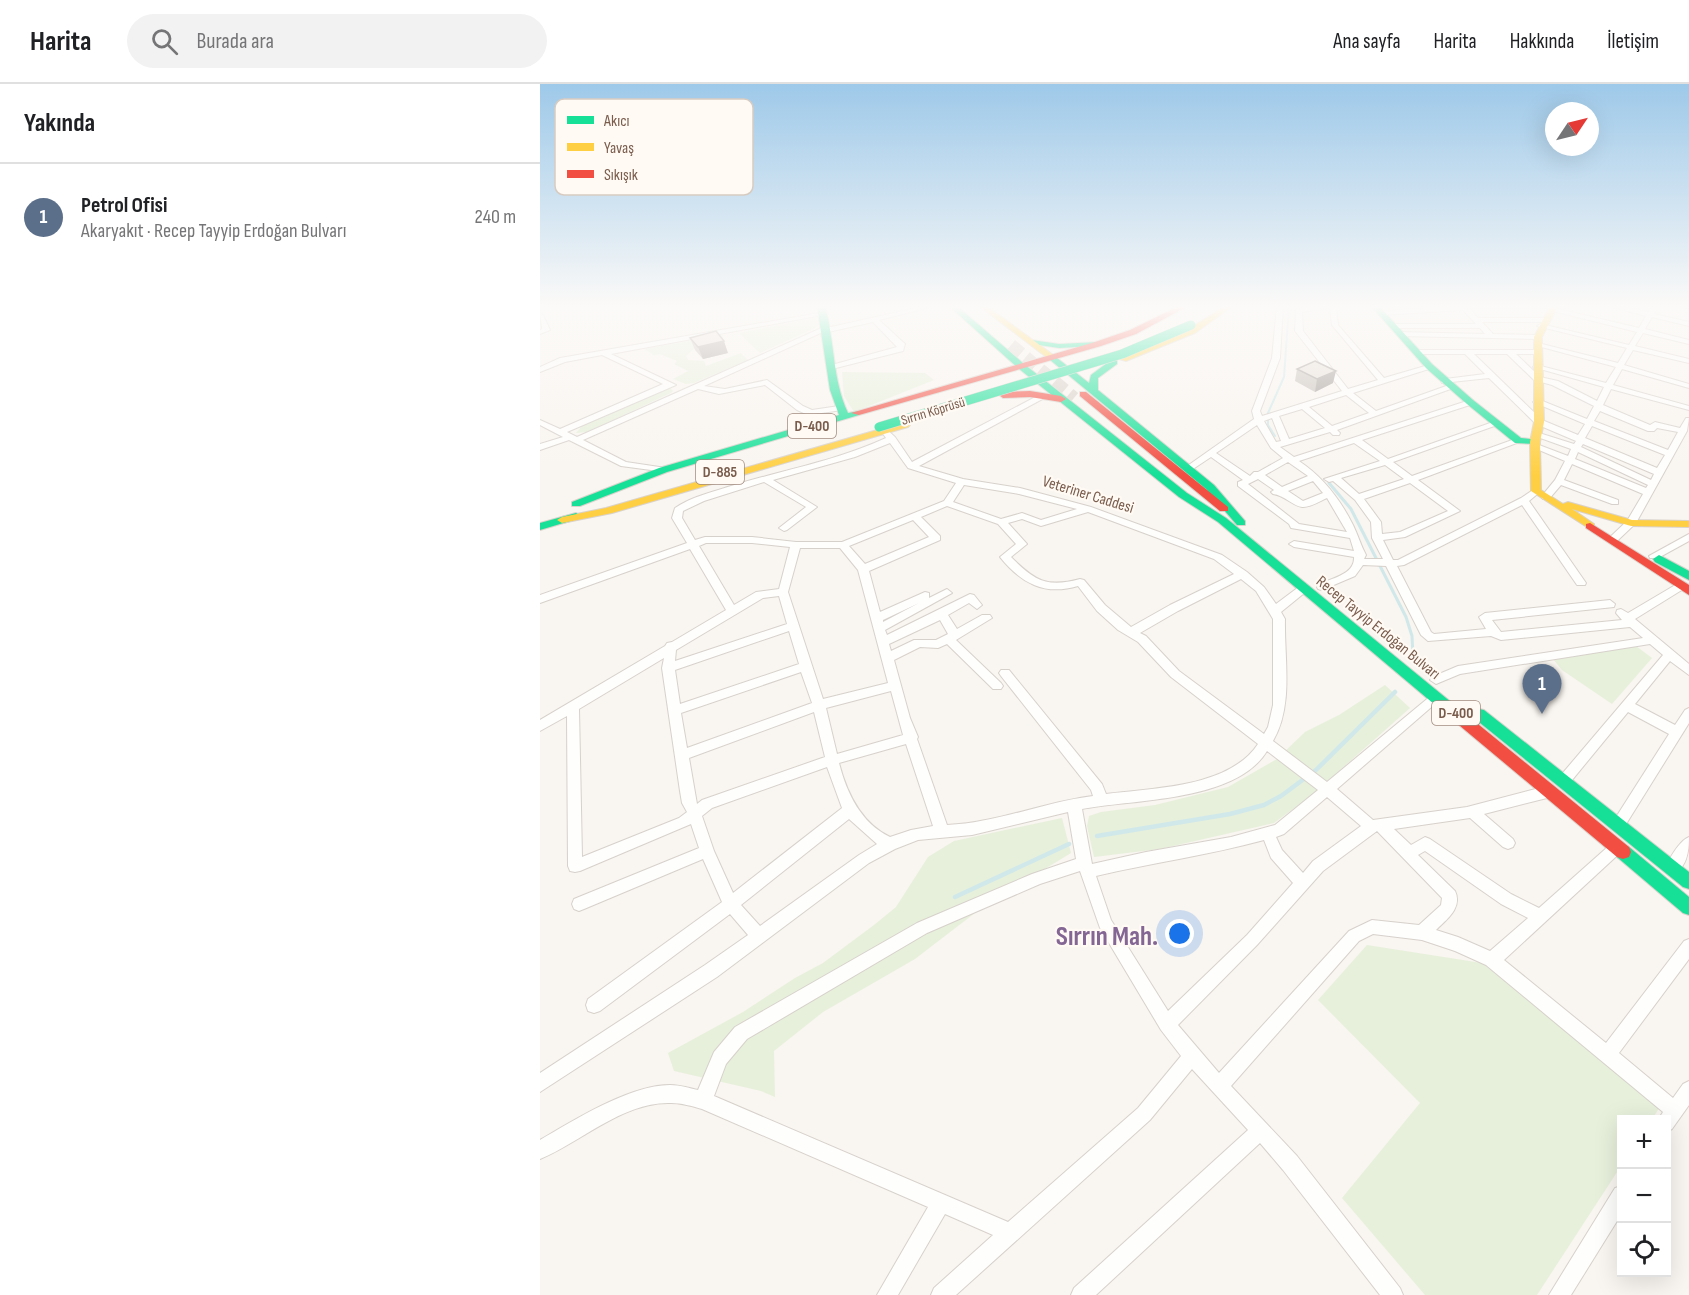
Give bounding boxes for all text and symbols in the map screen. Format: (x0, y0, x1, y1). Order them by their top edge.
search box (127, 14, 547, 68)
text: Harita (30, 25, 91, 58)
icon: search (148, 25, 181, 58)
text: Burada ara (196, 28, 274, 55)
text: Ana sayfa (1333, 29, 1401, 54)
text: Harita (1434, 29, 1477, 54)
text: Hakkında (1510, 29, 1574, 54)
text: İletişim (1607, 29, 1659, 54)
legend (555, 99, 753, 195)
north arrow (1545, 102, 1599, 156)
text: Yakında (24, 108, 95, 139)
text: Akıcı (603, 112, 629, 131)
text: Yavaş (604, 139, 634, 158)
text: Sıkışık (604, 166, 638, 185)
text: Petrol Ofisi (81, 192, 168, 219)
text: 1 (40, 205, 47, 229)
text: 240 m (475, 205, 516, 229)
text: Akaryakıt · Recep Tayyip Erdoğan Bulvarı (81, 219, 346, 243)
street label: Sırrın Köprüsü (899, 393, 967, 429)
road number: D-400 (788, 414, 836, 438)
road number: D-885 (696, 460, 744, 484)
street label: Veteriner Caddesi (1040, 472, 1136, 518)
street label: Recep Tayyip Erdoğan Bulvarı (1312, 572, 1444, 684)
pin: 1 (1522, 664, 1562, 714)
road number: D-400 (1432, 701, 1480, 725)
your location (1165, 919, 1194, 948)
district label: Sırrın Mah. (1056, 921, 1158, 953)
map controls (1617, 1115, 1671, 1277)
button: + (1617, 1115, 1671, 1169)
button: − (1617, 1169, 1671, 1223)
button: locate (1617, 1223, 1671, 1277)

